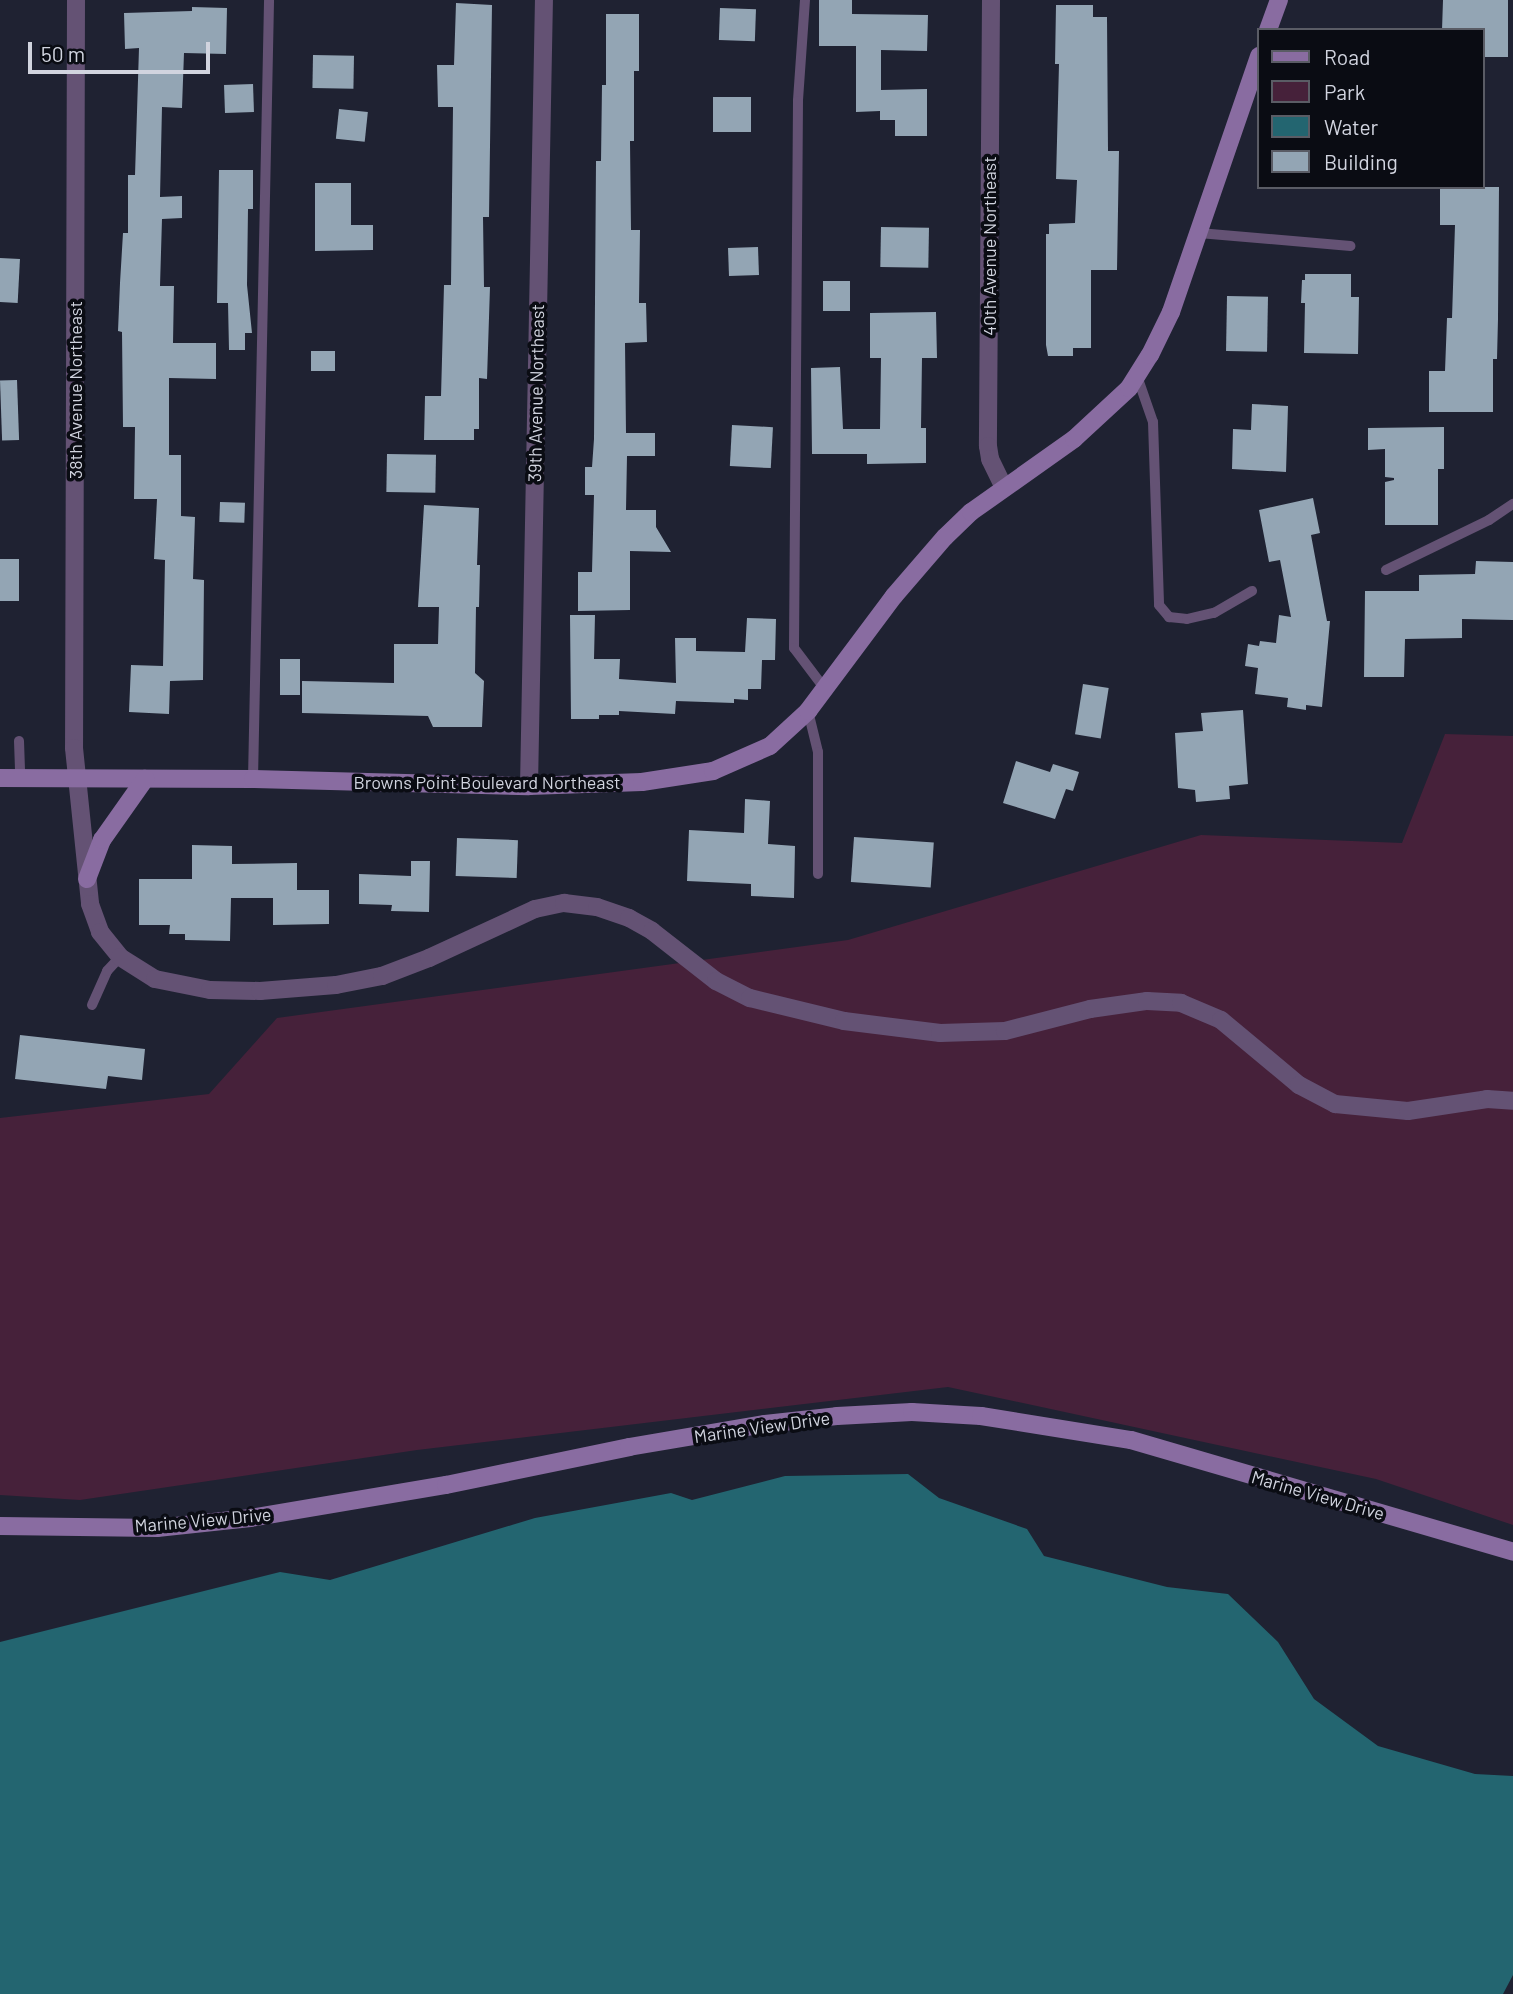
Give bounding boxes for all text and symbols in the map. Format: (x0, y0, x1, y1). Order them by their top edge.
scale bar (32, 28, 214, 72)
legend (1258, 28, 1485, 189)
text: 50 m (41, 41, 85, 66)
text: Road (1324, 44, 1370, 69)
text: Park (1324, 79, 1365, 104)
text: Water (1324, 114, 1378, 139)
text: Building (1324, 149, 1398, 174)
street label: 40th Avenue Northeast (978, 156, 1000, 336)
street label: 38th Avenue Northeast (64, 301, 86, 479)
street label: 39th Avenue Northeast (524, 304, 548, 482)
street label: Browns Point Boulevard Northeast (353, 771, 621, 793)
street label: Marine View Drive (693, 1407, 831, 1447)
street label: Marine View Drive (1249, 1466, 1387, 1524)
street label: Marine View Drive (134, 1503, 272, 1537)

